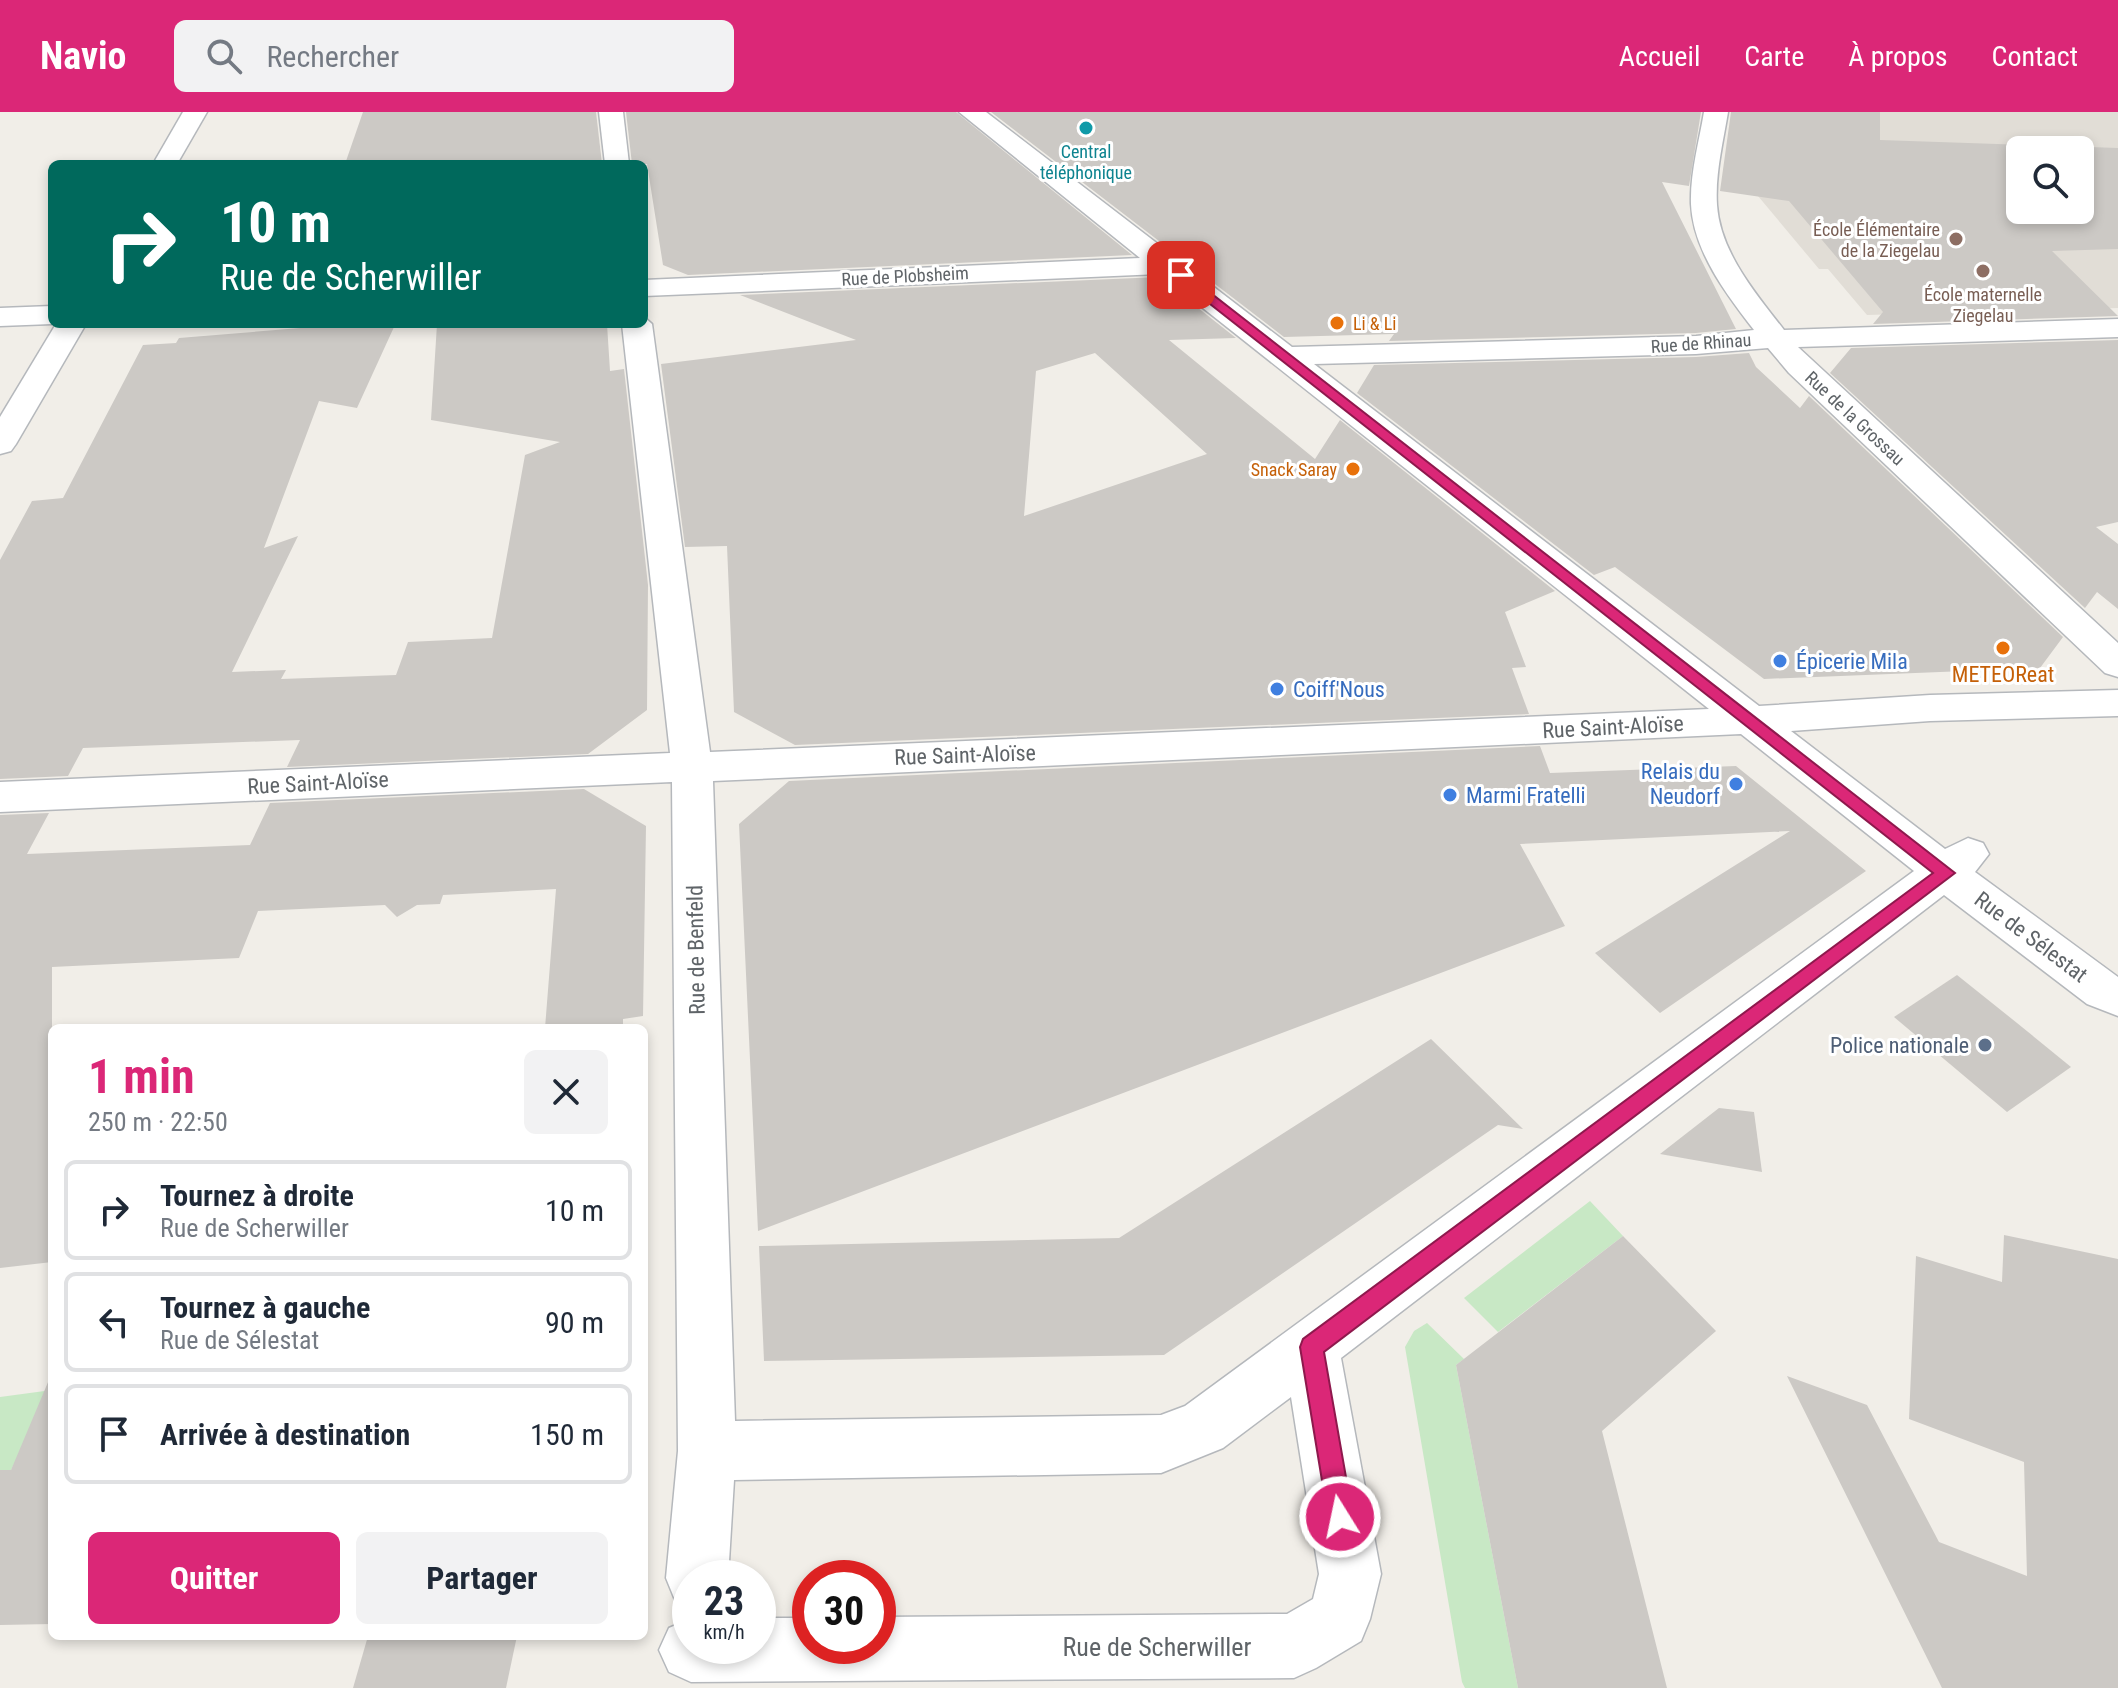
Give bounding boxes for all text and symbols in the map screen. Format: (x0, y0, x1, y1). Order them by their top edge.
search box (174, 20, 734, 92)
text: Navio (40, 34, 126, 78)
icon: search (202, 34, 246, 78)
text: Rechercher (266, 39, 399, 74)
text: Accueil (1619, 40, 1700, 73)
text: Carte (1744, 40, 1804, 73)
text: À propos (1848, 40, 1948, 73)
text: Contact (1992, 40, 2078, 73)
marker: Central téléphonique (1077, 119, 1095, 137)
map controls (2006, 136, 2094, 224)
button: search (2006, 136, 2094, 224)
place label: Central téléphonique (1040, 141, 1132, 183)
text: 10 m (220, 190, 331, 256)
icon: right (88, 192, 192, 296)
place label: École Élémentaire de la Ziegelau (1813, 219, 1940, 261)
marker: École Élémentaire de la Ziegelau (1947, 230, 1965, 248)
pin (1147, 241, 1215, 309)
icon: arrive (1159, 253, 1203, 297)
text: Rue de Scherwiller (220, 257, 482, 299)
street label: Rue de Plobsheim (841, 262, 969, 290)
marker: École maternelle Ziegelau (1974, 262, 1992, 280)
place label: École maternelle Ziegelau (1924, 284, 2042, 326)
place label: Li & Li (1353, 313, 1396, 334)
marker: Li & Li (1328, 314, 1346, 332)
street label: Rue de Rhinau (1650, 329, 1752, 357)
street label: Rue de la Grossau (1801, 367, 1909, 469)
place label: Snack Saray (1251, 459, 1337, 480)
marker: Snack Saray (1344, 460, 1362, 478)
marker: METEOReat (1994, 639, 2012, 657)
place label: Épicerie Mila (1796, 649, 1908, 674)
marker: Épicerie Mila (1771, 652, 1789, 670)
place label: METEOReat (1952, 662, 2054, 687)
place label: Coiff'Nous (1293, 677, 1385, 702)
marker: Coiff'Nous (1268, 680, 1286, 698)
street label: Rue Saint-Aloïse (1542, 711, 1684, 743)
street label: Rue Saint-Aloïse (894, 740, 1036, 770)
place label: Relais du Neudorf (1641, 759, 1720, 809)
street label: Rue Saint-Aloïse (247, 767, 389, 799)
marker: Relais du Neudorf (1727, 775, 1745, 793)
place label: Marmi Fratelli (1466, 783, 1586, 808)
marker: Marmi Fratelli (1441, 786, 1459, 804)
street label: Rue de Benfeld (682, 885, 710, 1015)
street label: Rue de Sélestat (1970, 887, 2092, 987)
place label: Police nationale (1830, 1033, 1969, 1058)
marker: Police nationale (1976, 1036, 1994, 1054)
text: 1 min (88, 1048, 195, 1105)
button: close (524, 1050, 608, 1134)
text: 250 m · 22:50 (88, 1107, 228, 1137)
text: Tournez à droite (160, 1178, 354, 1213)
icon: right (92, 1188, 136, 1232)
text: 10 m (545, 1193, 604, 1228)
text: Rue de Scherwiller (160, 1213, 349, 1243)
text: Tournez à gauche (160, 1290, 370, 1325)
icon: left (92, 1300, 136, 1344)
text: 90 m (545, 1305, 604, 1340)
text: Rue de Sélestat (160, 1325, 319, 1355)
icon: arrive (92, 1412, 136, 1456)
text: Arrivée à destination (160, 1417, 410, 1452)
text: 150 m (530, 1417, 604, 1452)
position arrow (1298, 1475, 1382, 1559)
button: Quitter (88, 1532, 340, 1624)
button: Partager (356, 1532, 608, 1624)
speed limit sign: 30 (792, 1560, 896, 1664)
text: 23 (704, 1578, 744, 1625)
text: km/h (703, 1620, 745, 1644)
street label: Rue de Scherwiller (1063, 1632, 1252, 1662)

